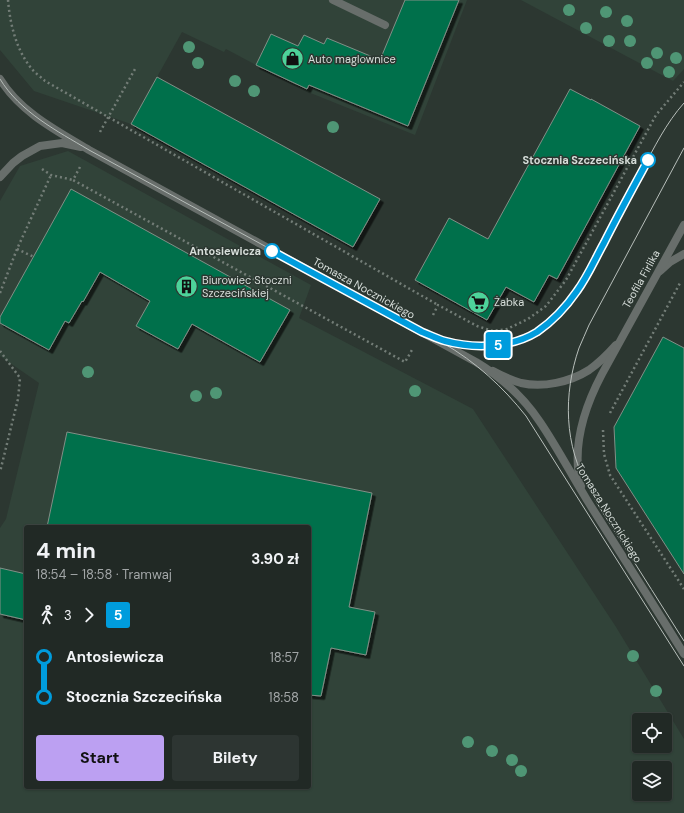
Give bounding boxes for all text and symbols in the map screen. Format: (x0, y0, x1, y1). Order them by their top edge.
shop icon: Auto maglownice (280, 46, 306, 72)
place label: Auto maglownice (308, 52, 396, 66)
marker: Stocznia Szczecińska (640, 152, 656, 168)
place label: Stocznia Szczecińska (522, 153, 637, 167)
marker: Antosiewicza (264, 243, 280, 259)
place label: Antosiewicza (189, 244, 261, 258)
street label: Teofila Firlika (619, 247, 663, 311)
street label: Tomasza Nocznickiego (311, 254, 417, 322)
building icon: Biurowiec Stoczni Szczecińskiej (173, 273, 199, 299)
place label: Biurowiec Stoczni Szczecińskiej (202, 273, 292, 300)
supermarket icon: Żabka (465, 289, 491, 315)
place label: Żabka (494, 295, 524, 309)
line badge: 5 (485, 332, 511, 358)
text: 5 (494, 336, 502, 354)
street label: Tomasza Nocznickiego (573, 461, 645, 565)
text: 4 min (36, 536, 96, 565)
text: 3.90 zł (251, 549, 299, 569)
text: 18:54 – 18:58 · Tramwaj (36, 566, 172, 583)
icon: walk (36, 604, 58, 626)
icon: forward (78, 604, 100, 626)
text: 5 (114, 606, 122, 624)
text: 3 (64, 607, 72, 624)
text: Antosiewicza (66, 647, 164, 667)
text: 18:57 (270, 649, 299, 666)
text: Stocznia Szczecińska (66, 687, 222, 707)
text: 18:58 (269, 689, 299, 706)
map controls (632, 713, 672, 801)
button: locate (632, 713, 672, 753)
button: Start (36, 735, 164, 781)
button: Bilety (172, 735, 299, 781)
button: layers (632, 761, 672, 801)

